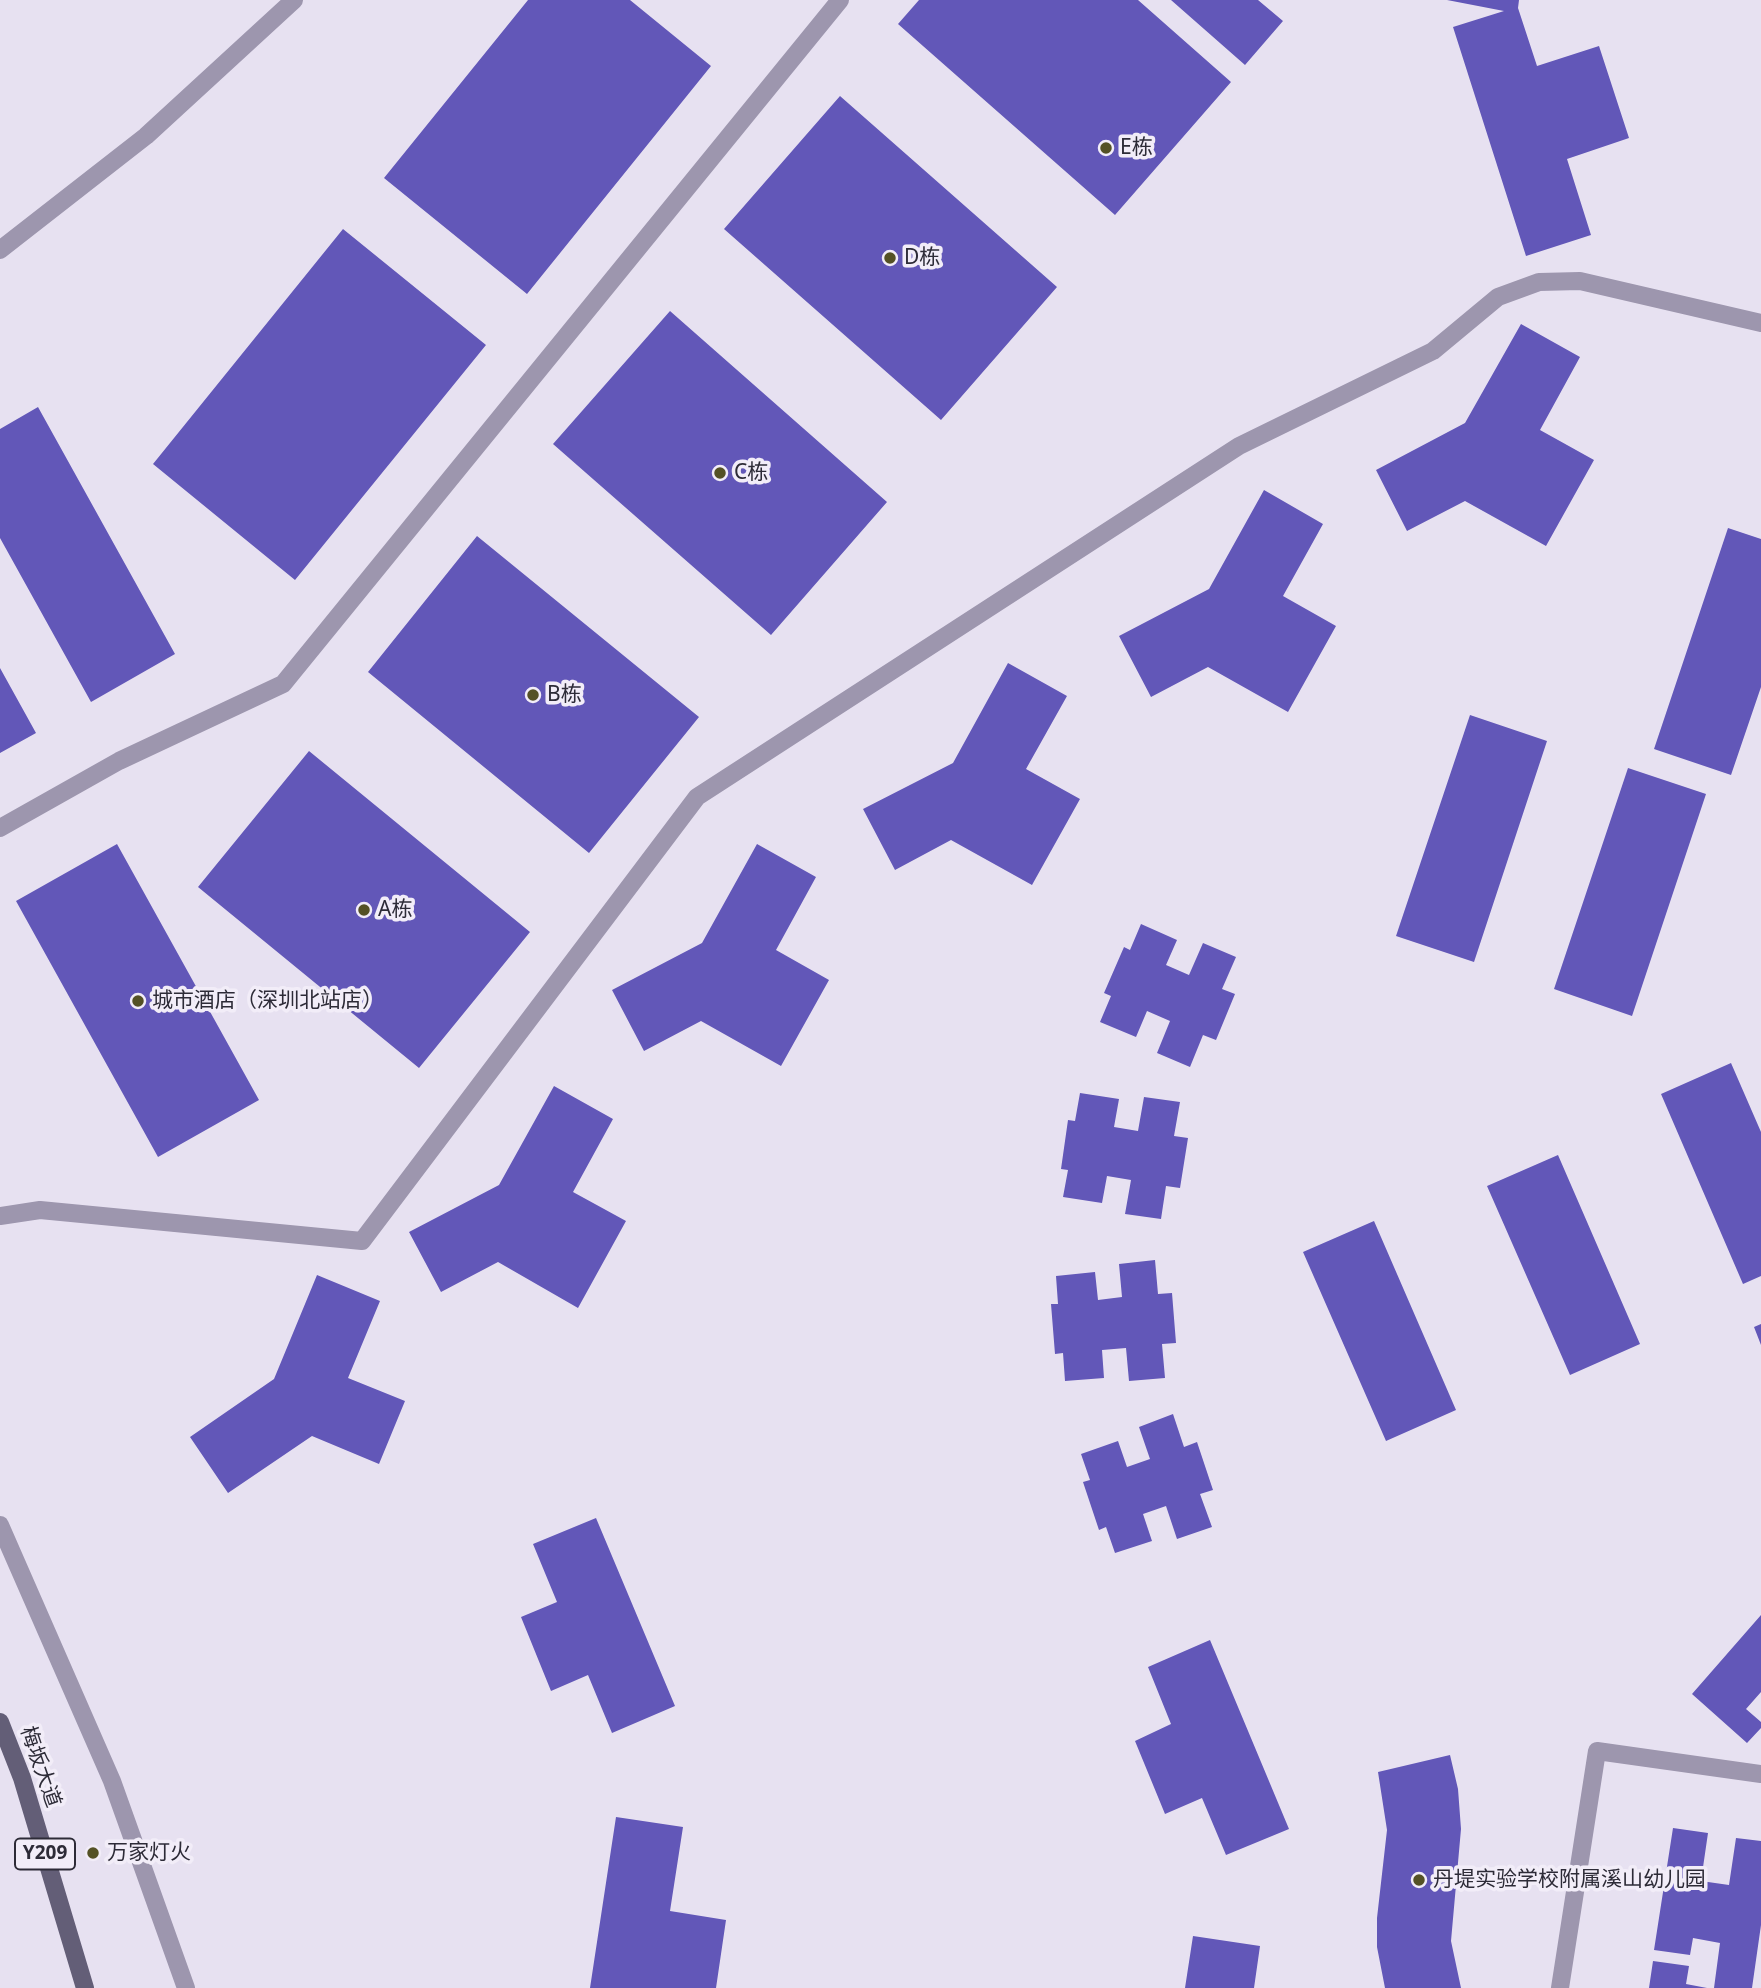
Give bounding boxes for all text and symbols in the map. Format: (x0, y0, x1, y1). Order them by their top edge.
place label: E栋 (1120, 135, 1153, 161)
marker: E栋 (1098, 140, 1114, 156)
place label: D栋 (904, 245, 940, 271)
marker: D栋 (882, 250, 898, 266)
place label: C栋 (734, 460, 768, 486)
marker: C栋 (712, 465, 728, 481)
place label: B栋 (547, 682, 582, 708)
marker: B栋 (525, 687, 541, 703)
place label: A栋 (378, 897, 412, 923)
marker: A栋 (356, 902, 372, 918)
place label: 城市酒店（深圳北站店） (152, 988, 383, 1014)
marker: 城市酒店（深圳北站店） (130, 993, 146, 1009)
street label: 梅坂大道 (14, 1723, 66, 1811)
road number: Y209 (15, 1838, 75, 1870)
place label: 万家灯火 (107, 1840, 191, 1866)
marker: 万家灯火 (85, 1845, 101, 1861)
place label: 丹堤实验学校附属溪山幼儿园 (1433, 1867, 1706, 1893)
marker: 丹堤实验学校附属溪山幼儿园 (1411, 1872, 1427, 1888)

